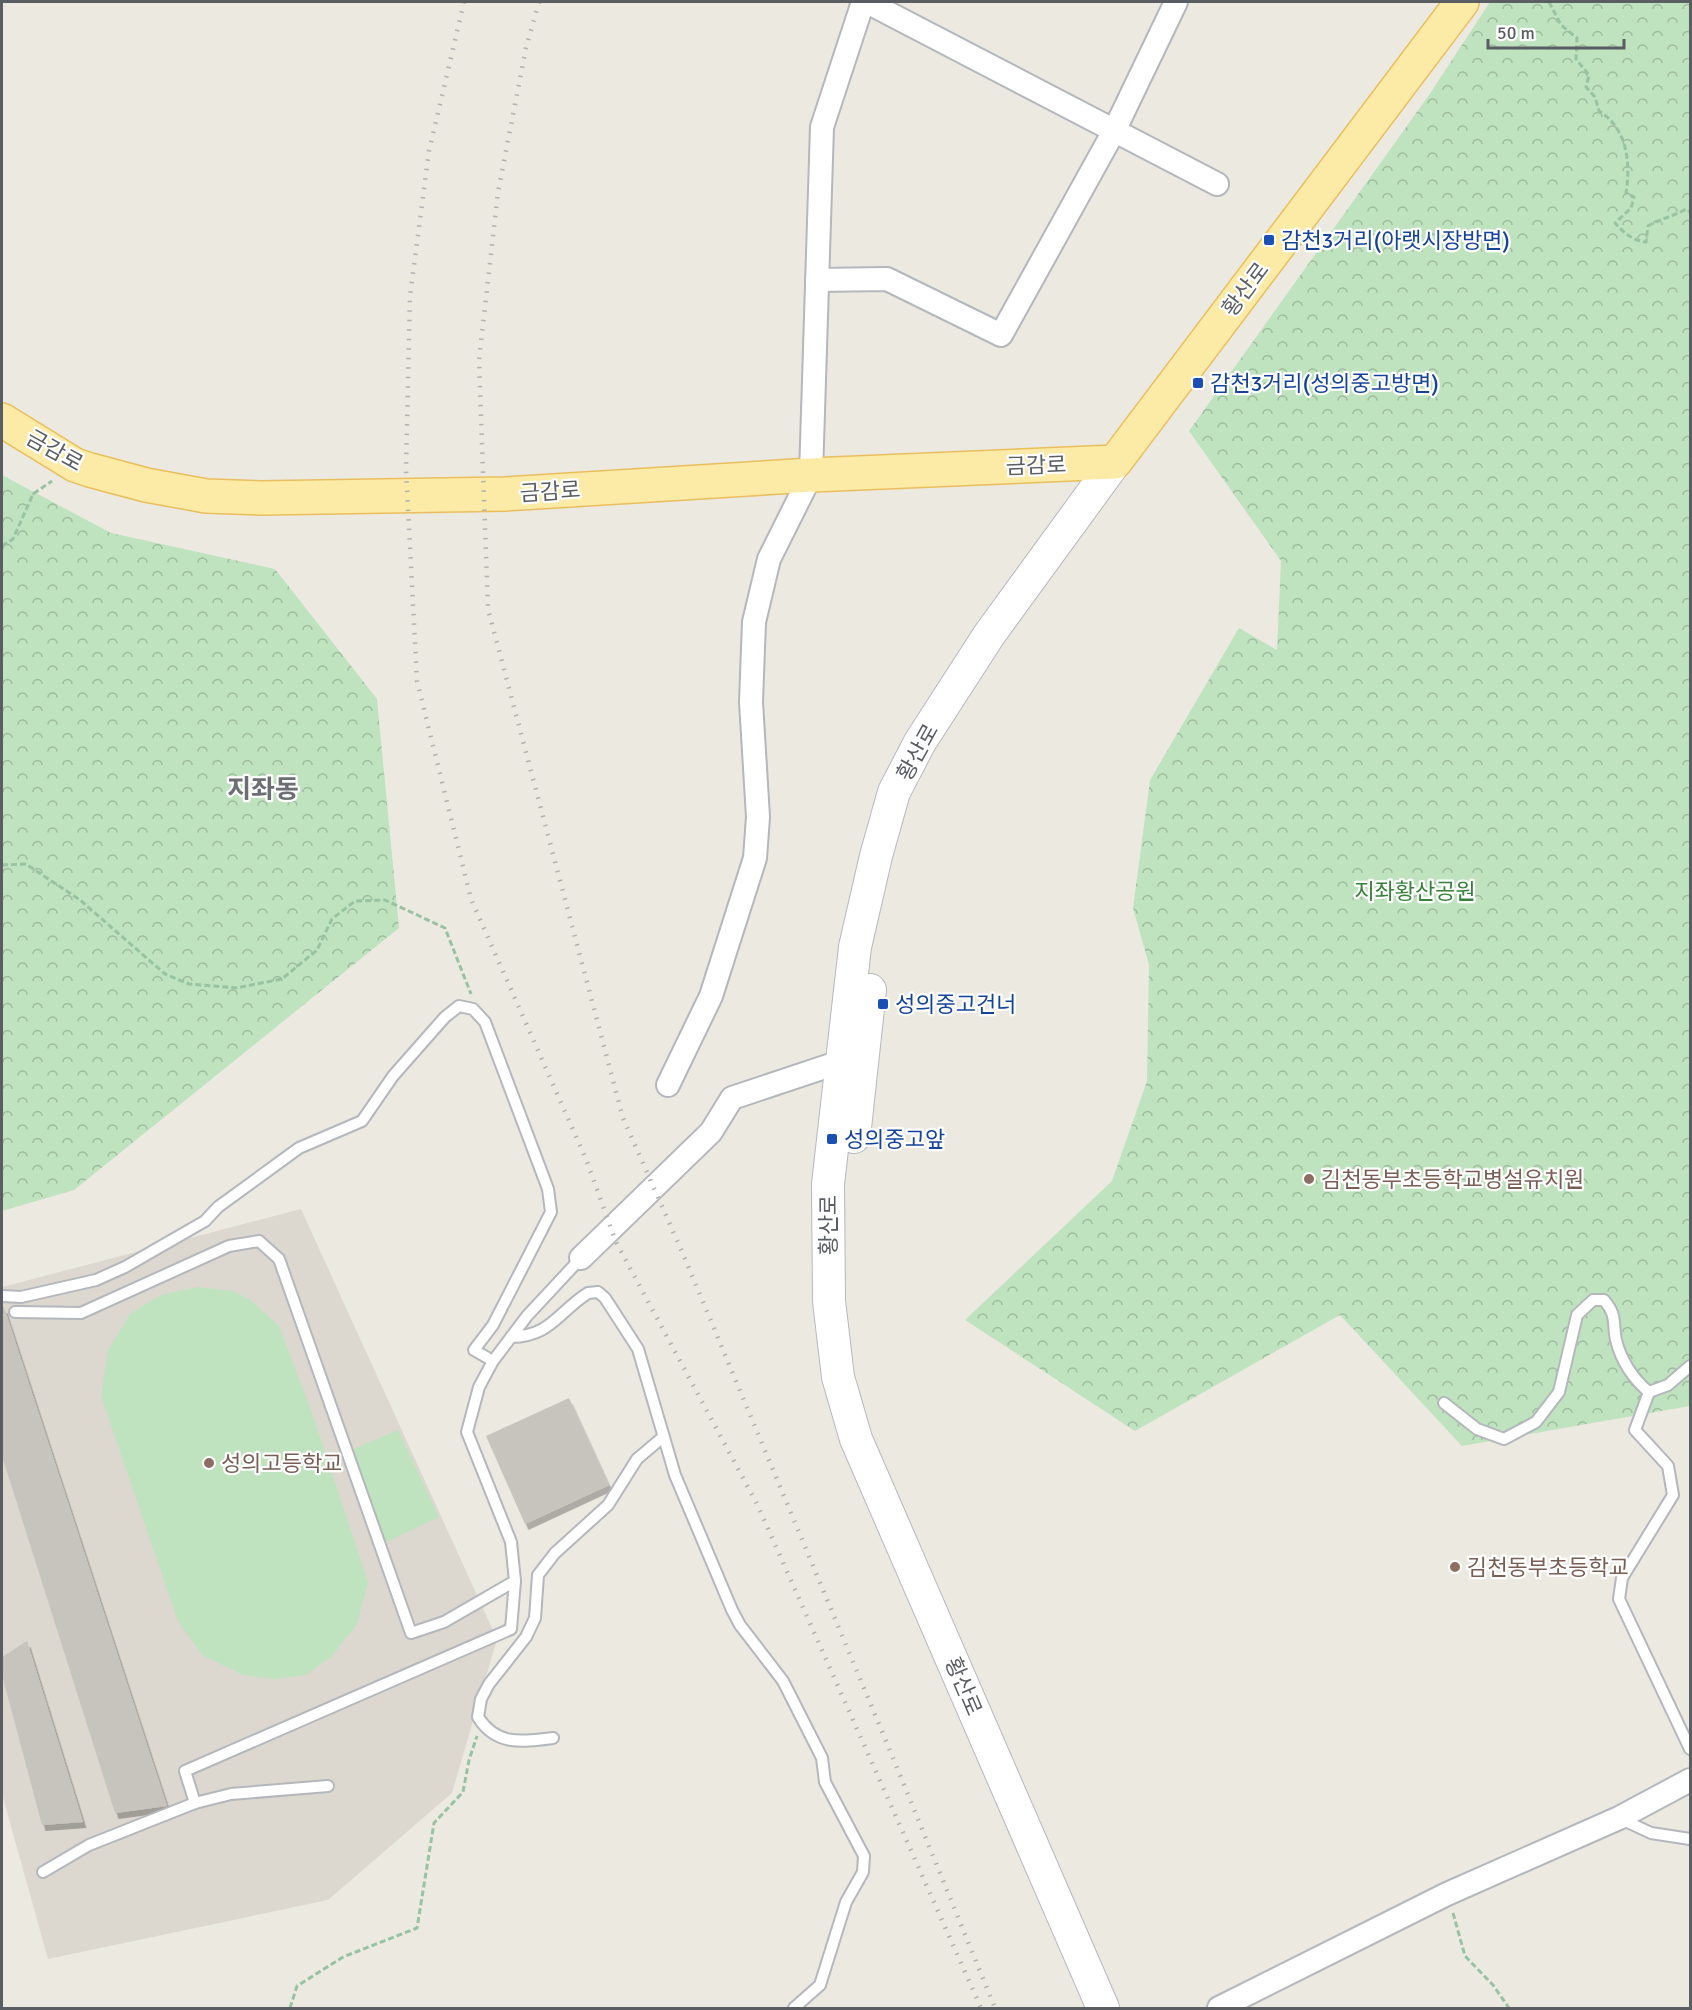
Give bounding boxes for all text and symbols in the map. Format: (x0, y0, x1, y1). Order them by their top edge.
scale bar (1488, 12, 1624, 50)
text: 50 m (1497, 22, 1535, 44)
place label: 감천3거리(아랫시장방면) (1281, 227, 1510, 254)
marker: 감천3거리(아랫시장방면) (1262, 233, 1276, 247)
street label: 황산로 (1216, 257, 1274, 322)
place label: 감천3거리(성의중고방면) (1210, 370, 1439, 397)
marker: 감천3거리(성의중고방면) (1191, 376, 1205, 390)
street label: 금감로 (22, 424, 88, 477)
street label: 금감로 (1005, 451, 1067, 480)
street label: 금감로 (519, 476, 581, 507)
street label: 황산로 (891, 719, 944, 785)
district label: 지좌동 (227, 774, 299, 806)
park label: 지좌황산공원 (1354, 878, 1476, 905)
place label: 성의중고건너 (895, 991, 1016, 1018)
marker: 성의중고건너 (876, 997, 890, 1011)
place label: 성의중고앞 (844, 1126, 945, 1153)
marker: 성의중고앞 (825, 1132, 839, 1146)
place label: 김천동부초등학교병설유치원 (1321, 1166, 1584, 1193)
marker: 김천동부초등학교병설유치원 (1302, 1172, 1316, 1186)
street label: 황산로 (815, 1195, 842, 1255)
place label: 성의고등학교 (221, 1450, 342, 1477)
marker: 성의고등학교 (202, 1456, 216, 1470)
place label: 김천동부초등학교 (1467, 1554, 1629, 1581)
marker: 김천동부초등학교 (1448, 1560, 1462, 1574)
street label: 황산로 (939, 1653, 988, 1719)

